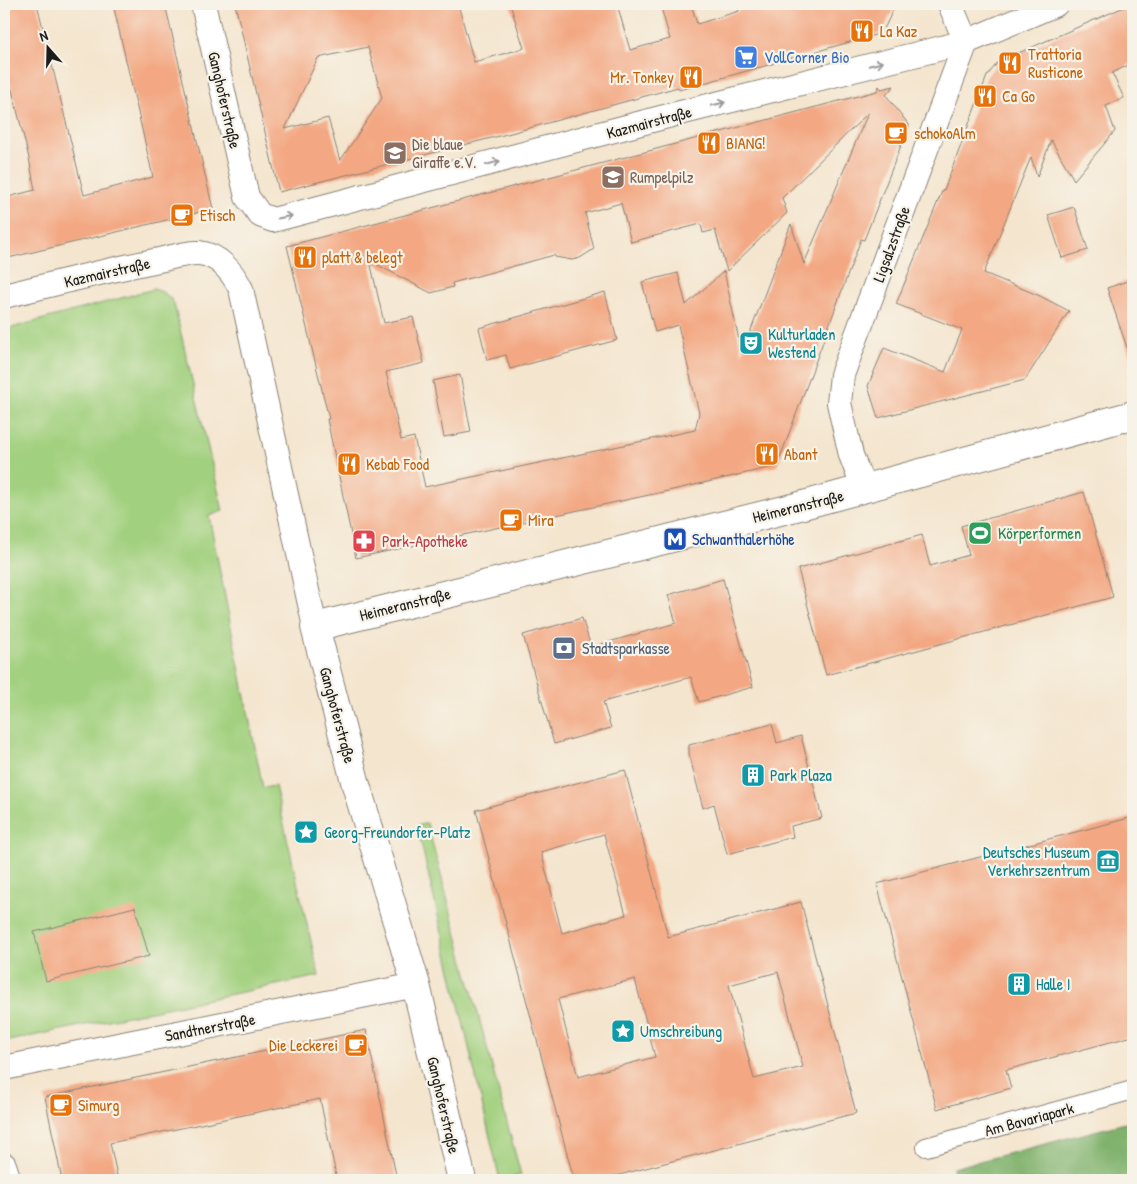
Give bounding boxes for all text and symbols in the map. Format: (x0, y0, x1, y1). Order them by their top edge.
restaurant icon: La Kaz (849, 18, 875, 44)
place label: La Kaz (880, 20, 918, 42)
north arrow (22, 22, 72, 72)
text: N (37, 25, 51, 46)
place label: Trattoria Rusticone (1028, 43, 1084, 83)
supermarket icon: VollCorner Bio (733, 44, 759, 70)
place label: VollCorner Bio (764, 46, 850, 68)
street label: Ganghoferstraße (203, 49, 247, 151)
restaurant icon: Trattoria Rusticone (997, 50, 1023, 76)
one-way arrow (867, 59, 883, 69)
restaurant icon: Mr. Tonkey (678, 64, 704, 90)
place label: Mr. Tonkey (610, 66, 674, 88)
restaurant icon: Ca Go (972, 83, 998, 109)
place label: Ca Go (1002, 85, 1035, 107)
one-way arrow (709, 99, 725, 108)
street label: Kazmairstraße (604, 100, 695, 144)
cafe icon: schokoAlm (883, 120, 909, 146)
place label: schokoAlm (914, 122, 976, 144)
restaurant icon: BIANG! (696, 130, 722, 156)
place label: BIANG! (726, 132, 766, 154)
place label: Die blaue Giraffe e.V. (412, 133, 476, 173)
school or university icon: Die blaue Giraffe e.V. (382, 140, 408, 166)
one-way arrow (484, 157, 500, 167)
school or university icon: Rumpelpilz (600, 164, 626, 190)
place label: Rumpelpilz (630, 166, 694, 188)
cafe icon: Etisch (169, 202, 195, 228)
street label: Ligsalzstraße (867, 202, 915, 285)
place label: Etisch (200, 204, 236, 226)
one-way arrow (277, 212, 293, 221)
restaurant icon: platt & belegt (292, 244, 318, 270)
place label: platt & belegt (322, 246, 403, 268)
street label: Kazmairstraße (62, 251, 153, 293)
place label: Kulturladen Westend (768, 323, 835, 363)
theatre icon: Kulturladen Westend (738, 330, 764, 356)
restaurant icon: Abant (754, 441, 780, 467)
place label: Abant (784, 443, 818, 465)
restaurant icon: Kebab Food (336, 451, 362, 477)
place label: Kebab Food (366, 453, 429, 475)
street label: Heimeranstraße (750, 484, 847, 528)
cafe icon: Mira (498, 507, 524, 533)
place label: Mira (528, 509, 554, 531)
sports icon: Körperformen (967, 520, 993, 546)
place label: Körperformen (998, 522, 1081, 544)
metro station icon: Schwanthalerhöhe (662, 526, 688, 552)
pharmacy icon: Park-Apotheke (351, 528, 377, 554)
place label: Schwanthalerhöhe (692, 528, 795, 550)
place label: Park-Apotheke (382, 530, 469, 552)
street label: Heimeranstraße (357, 582, 454, 626)
bank icon: Stadtsparkasse (551, 635, 577, 661)
place label: Stadtsparkasse (582, 637, 671, 659)
street label: Ganghoferstraße (315, 664, 362, 766)
building icon: Park Plaza (740, 762, 766, 788)
place label: Park Plaza (770, 764, 832, 786)
place icon: Georg-Freundorfer-Platz (293, 819, 319, 845)
place label: Georg-Freundorfer-Platz (324, 821, 471, 843)
place label: Deutsches Museum Verkehrszentrum (983, 841, 1090, 881)
museum icon: Deutsches Museum Verkehrszentrum (1095, 848, 1121, 874)
building icon: Halle I (1006, 971, 1032, 997)
place label: Halle I (1036, 973, 1070, 995)
street label: Sandtnerstraße (163, 1007, 258, 1047)
place icon: Umschreibung (610, 1018, 636, 1044)
place label: Umschreibung (640, 1020, 722, 1042)
cafe icon: Die Leckerei (343, 1032, 369, 1058)
place label: Die Leckerei (269, 1034, 338, 1056)
street label: Ganghoferstraße (422, 1054, 466, 1156)
cafe icon: Simurg (48, 1092, 74, 1118)
place label: Simurg (78, 1094, 120, 1116)
street label: Am Bavariapark (982, 1096, 1076, 1141)

